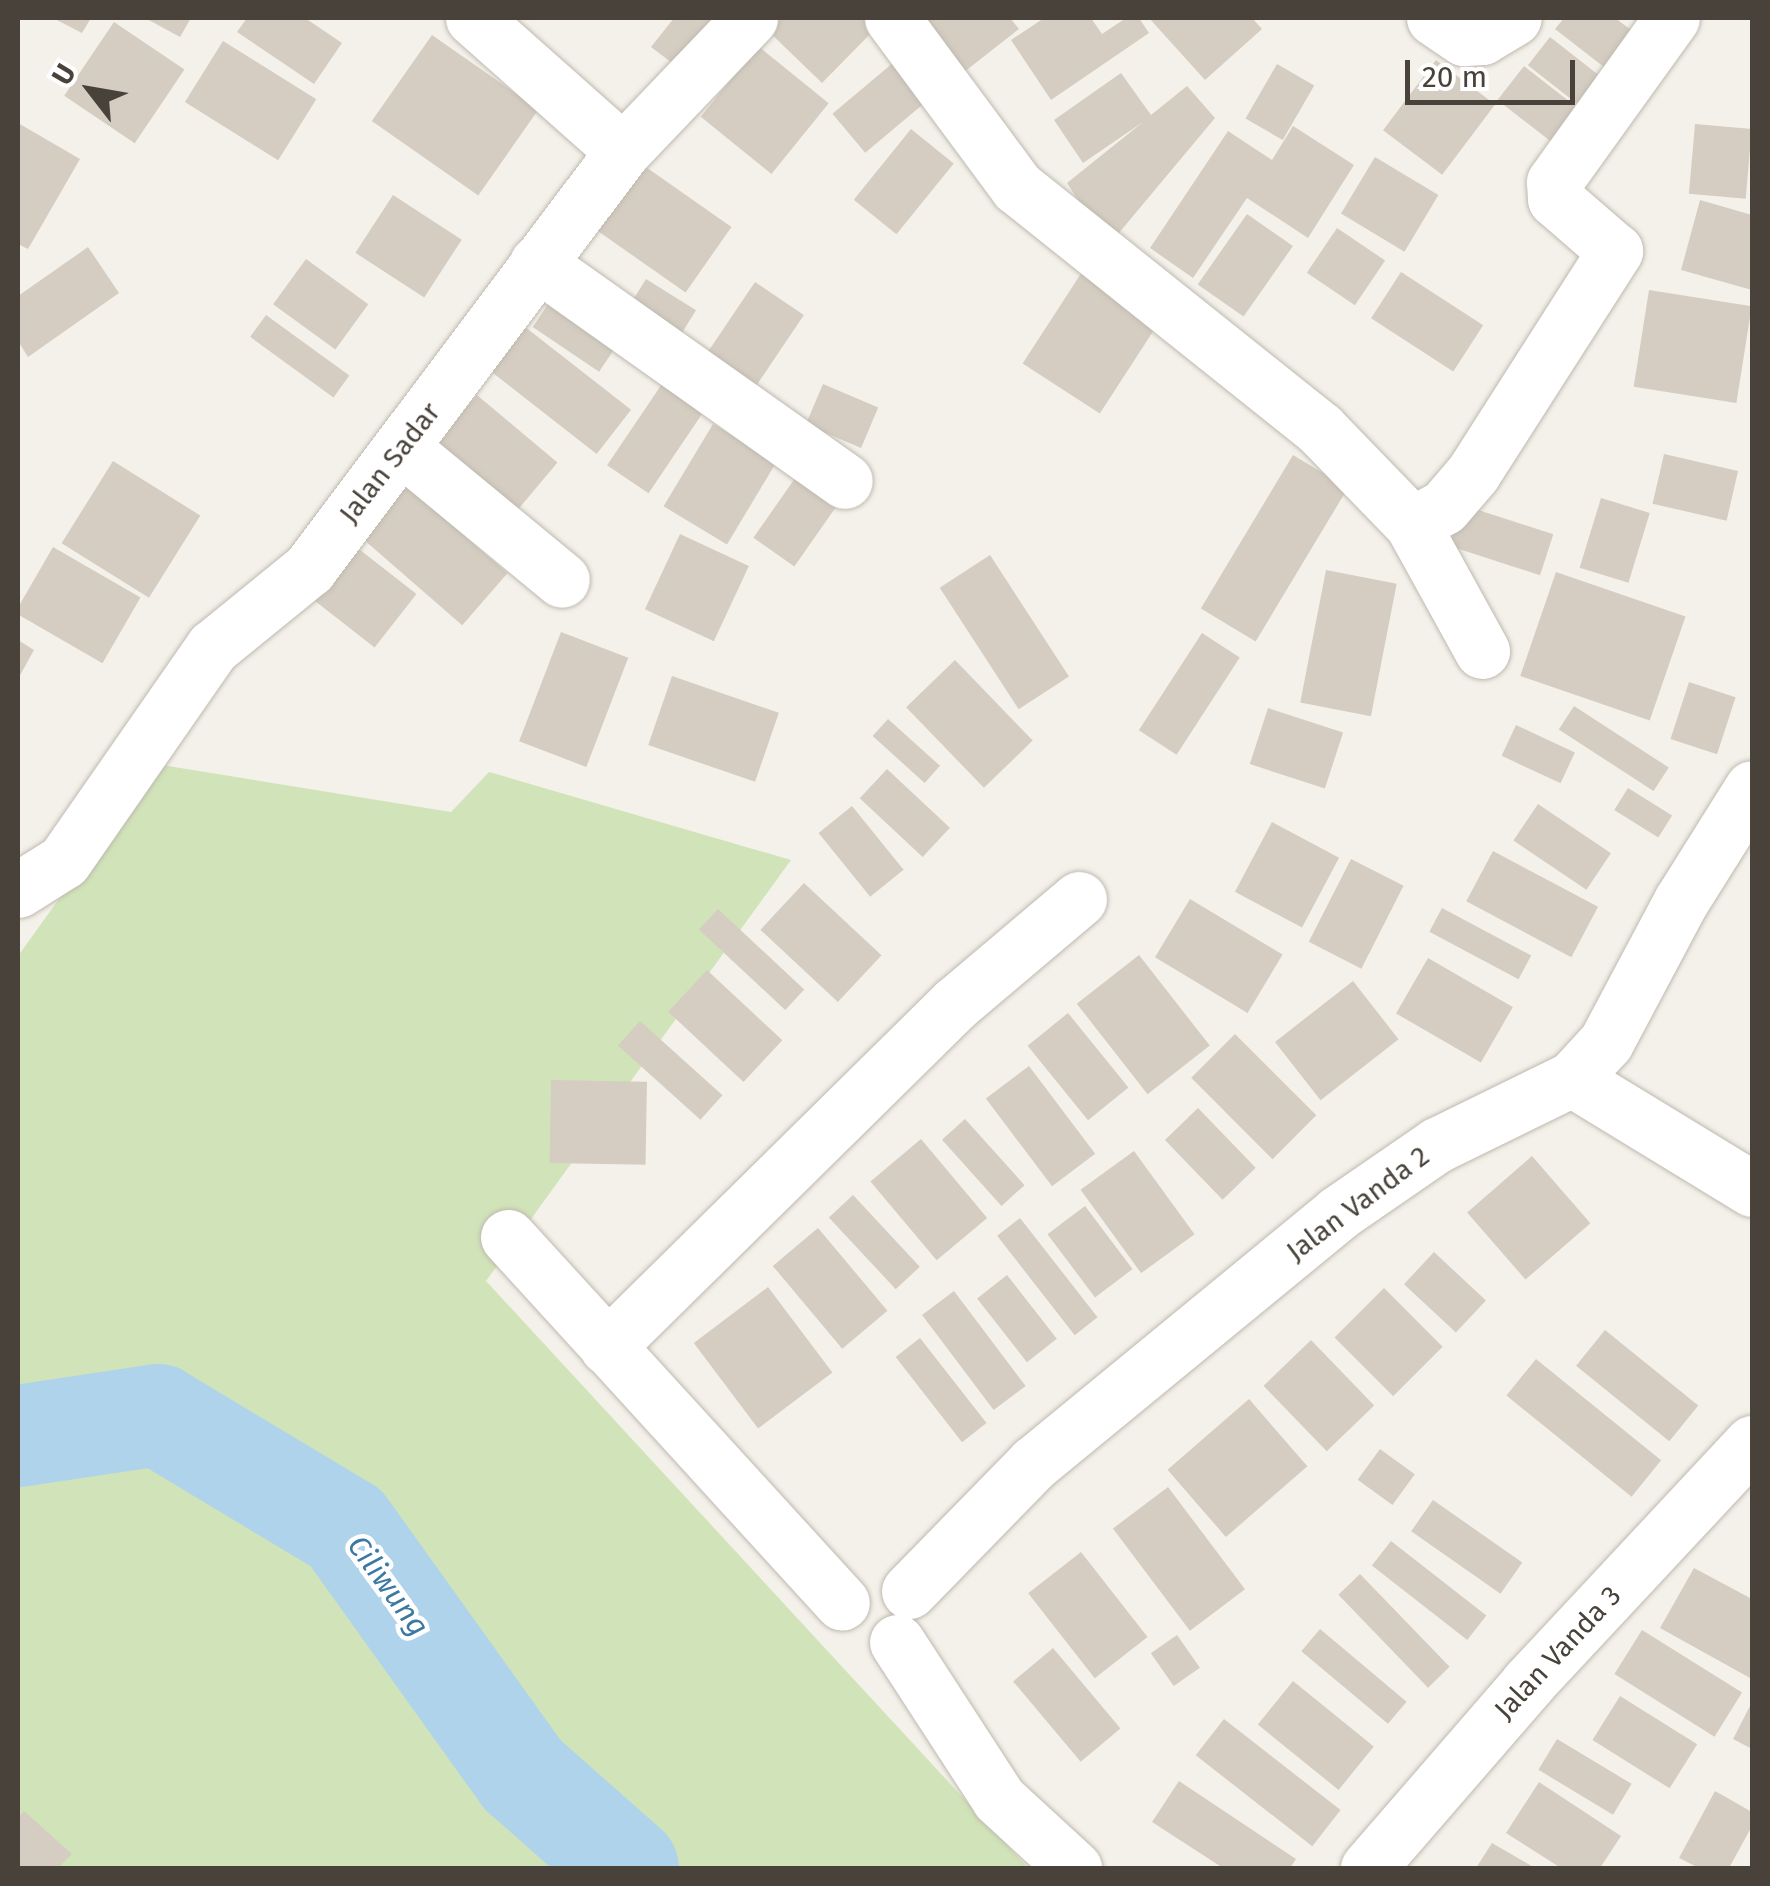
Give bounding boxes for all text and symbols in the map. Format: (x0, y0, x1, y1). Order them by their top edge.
north arrow (40, 40, 140, 140)
scale bar (1410, 40, 1580, 102)
text: U (45, 58, 83, 91)
text: 20 m (1422, 59, 1487, 95)
street label: Jalan Sadar (332, 396, 448, 530)
street label: Jalan Vanda 2 (1280, 1139, 1436, 1269)
water label: Ciliwung (340, 1529, 436, 1643)
street label: Jalan Vanda 3 (1488, 1579, 1628, 1727)

